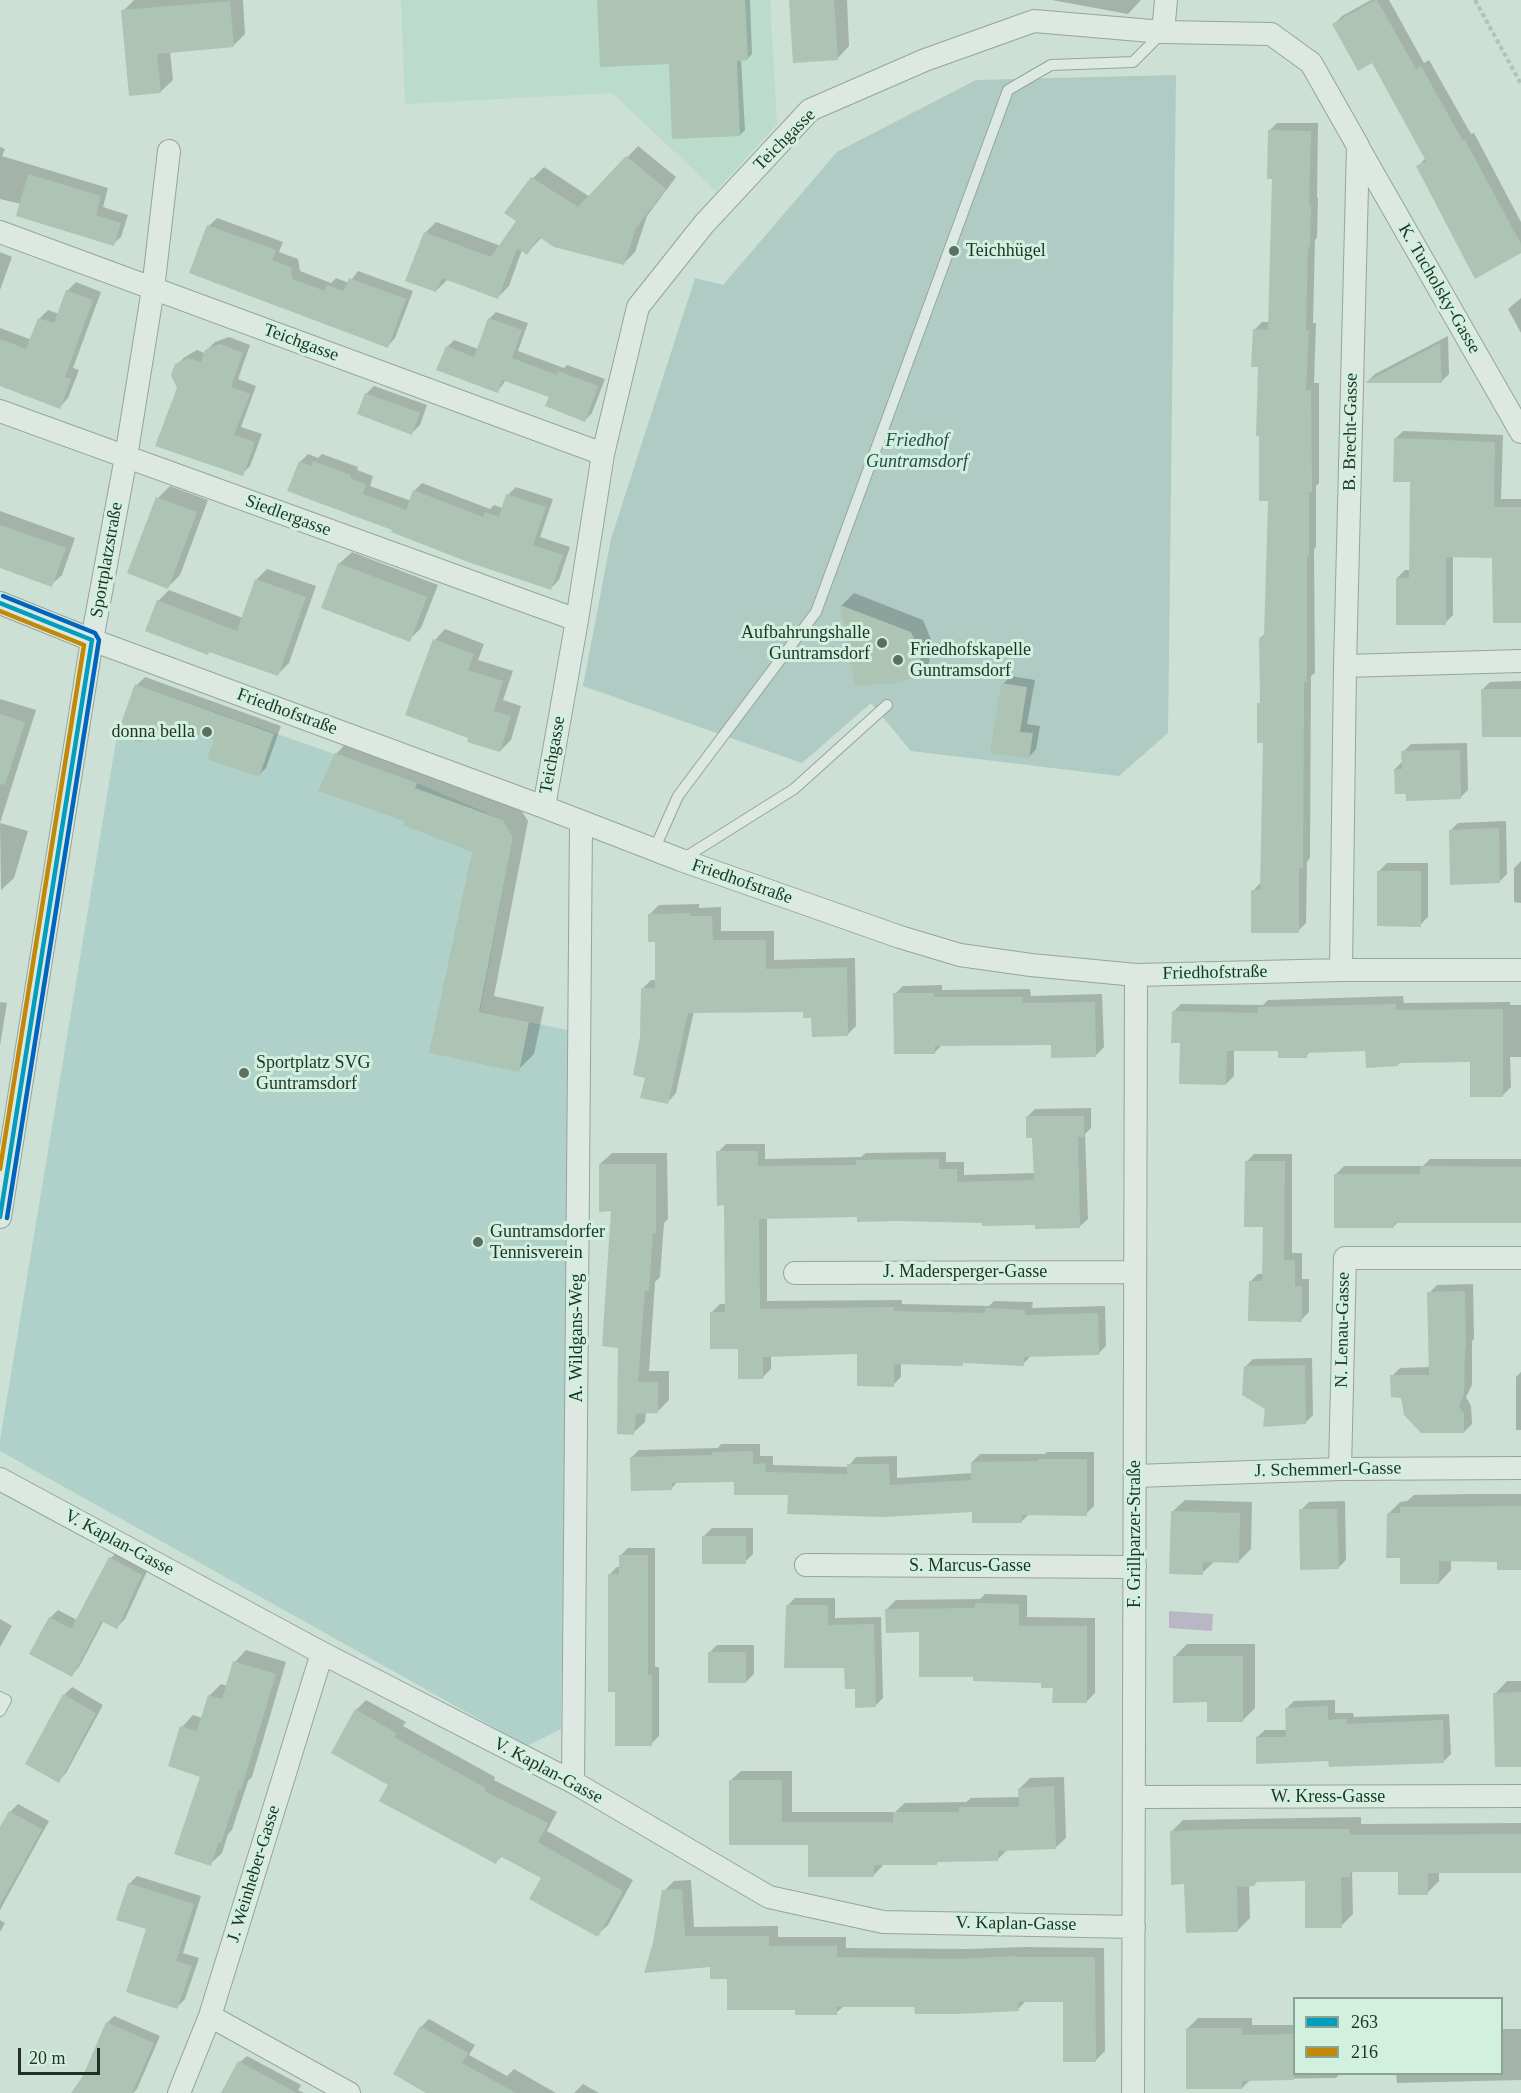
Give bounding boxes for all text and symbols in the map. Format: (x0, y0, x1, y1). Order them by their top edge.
street label: Teichgasse (750, 105, 820, 175)
street label: K. Tucholsky-Gasse (1393, 220, 1485, 358)
place label: Teichhügel (966, 240, 1046, 262)
marker: Teichhügel (947, 244, 961, 258)
street label: Teichgasse (260, 319, 342, 367)
street label: B. Brecht-Gasse (1339, 373, 1363, 491)
park label: Friedhof Guntramsdorf (866, 430, 968, 472)
street label: Siedlergasse (242, 491, 334, 541)
street label: Sportplatzstraße (86, 501, 128, 619)
place label: Aufbahrungshalle Guntramsdorf (741, 622, 870, 664)
marker: Aufbahrungshalle Guntramsdorf (875, 636, 889, 650)
place label: Friedhofskapelle Guntramsdorf (910, 639, 1031, 682)
marker: Friedhofskapelle Guntramsdorf (891, 653, 905, 667)
street label: Friedhofstraße (234, 684, 340, 740)
street label: Teichgasse (536, 714, 570, 796)
place label: donna bella (112, 721, 195, 743)
marker: donna bella (200, 725, 214, 739)
street label: Friedhofstraße (689, 855, 795, 909)
street label: Friedhofstraße (1162, 961, 1268, 985)
place label: Sportplatz SVG Guntramsdorf (256, 1052, 370, 1094)
marker: Sportplatz SVG Guntramsdorf (237, 1066, 251, 1080)
place label: Guntramsdorfer Tennisverein (490, 1221, 605, 1264)
marker: Guntramsdorfer Tennisverein (471, 1235, 485, 1249)
street label: J. Madersperger-Gasse (883, 1261, 1047, 1283)
street label: N. Lenau-Gasse (1331, 1272, 1355, 1388)
street label: A. Wildgans-Weg (566, 1274, 588, 1402)
street label: J. Schemmerl-Gasse (1254, 1458, 1402, 1482)
street label: F. Grillparzer-Straße (1124, 1460, 1146, 1608)
street label: V. Kaplan-Gasse (61, 1505, 177, 1581)
street label: S. Marcus-Gasse (909, 1555, 1031, 1577)
street label: V. Kaplan-Gasse (490, 1733, 606, 1809)
street label: W. Kress-Gasse (1271, 1786, 1385, 1808)
street label: J. Weinheber-Gasse (223, 1803, 285, 1945)
street label: V. Kaplan-Gasse (956, 1912, 1076, 1936)
legend (1293, 1997, 1503, 2075)
text: 263 (1351, 2012, 1378, 2032)
scale bar (21, 2036, 104, 2074)
text: 216 (1351, 2042, 1378, 2062)
text: 20 m (29, 2048, 66, 2068)

